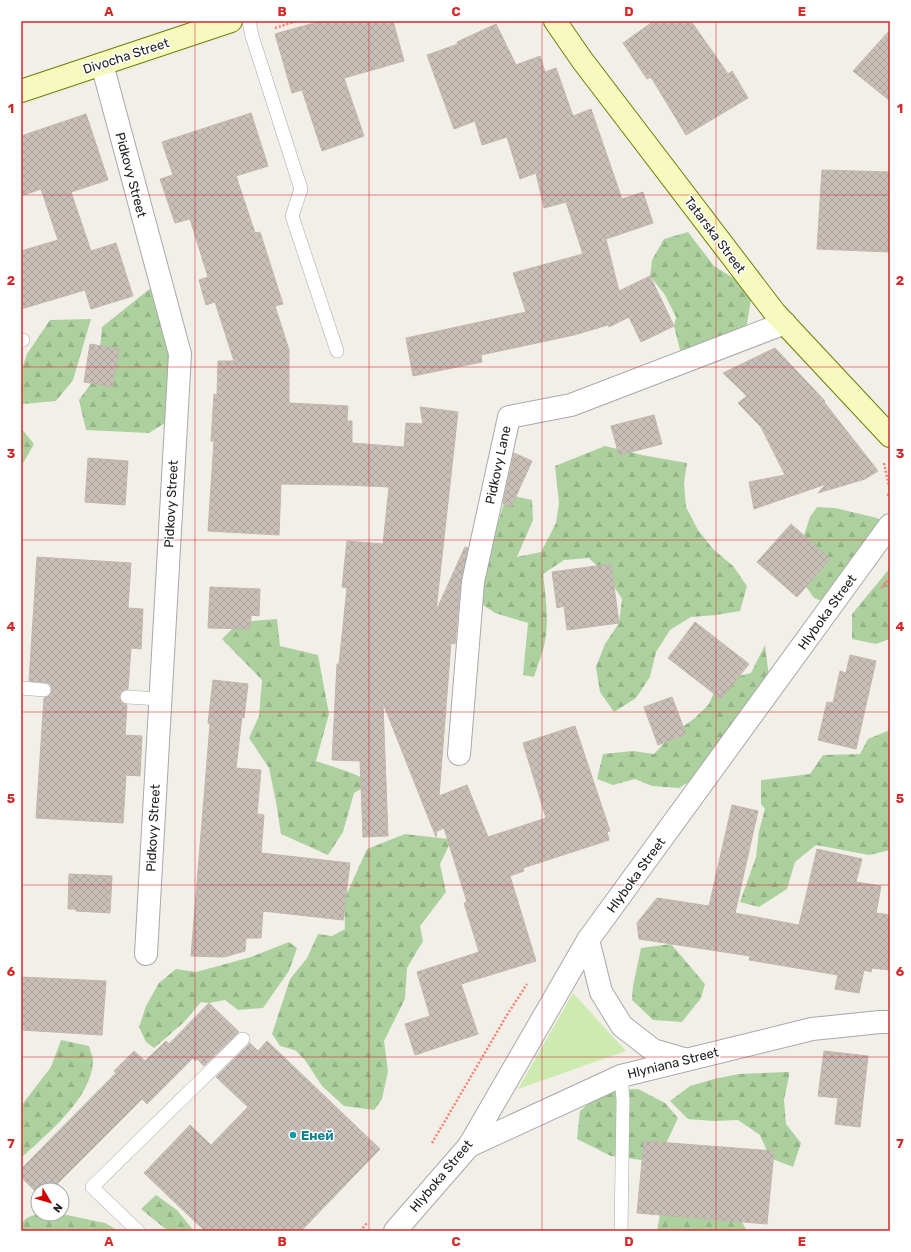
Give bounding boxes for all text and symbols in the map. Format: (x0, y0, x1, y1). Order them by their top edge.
text: A (104, 4, 114, 19)
text: B (277, 4, 287, 19)
text: C (451, 4, 461, 19)
text: D (624, 4, 634, 19)
text: E (798, 4, 806, 19)
street label: Divocha Street (81, 35, 171, 77)
text: 1 (8, 101, 14, 116)
text: 1 (897, 101, 903, 116)
street label: Pidkovy Street (112, 131, 150, 219)
street label: Tatarska Street (681, 194, 749, 276)
text: 2 (7, 273, 15, 288)
text: 2 (896, 273, 904, 288)
street label: Pidkovy Lane (482, 424, 514, 506)
text: 3 (7, 446, 16, 461)
text: 3 (896, 446, 905, 461)
street label: Pidkovy Street (161, 460, 181, 548)
street label: Hlyboka Street (795, 571, 859, 653)
text: 4 (7, 619, 16, 634)
text: 4 (896, 619, 905, 634)
street label: Pidkovy Street (143, 784, 163, 872)
text: 5 (7, 791, 15, 806)
text: 5 (896, 791, 904, 806)
street label: Hlyboka Street (604, 834, 668, 916)
text: 6 (7, 964, 16, 979)
text: 6 (896, 964, 905, 979)
street label: Hlyniana Street (626, 1044, 720, 1082)
place label: Еней (301, 1128, 334, 1143)
marker: Еней (288, 1130, 298, 1140)
text: 7 (7, 1136, 15, 1151)
text: 7 (896, 1136, 904, 1151)
street label: Hlyboka Street (407, 1137, 475, 1215)
north arrow (30, 1182, 70, 1222)
text: N (50, 1201, 65, 1215)
text: A (104, 1234, 114, 1249)
text: B (277, 1234, 287, 1249)
text: C (451, 1234, 461, 1249)
text: D (624, 1234, 634, 1249)
text: E (798, 1234, 806, 1249)

